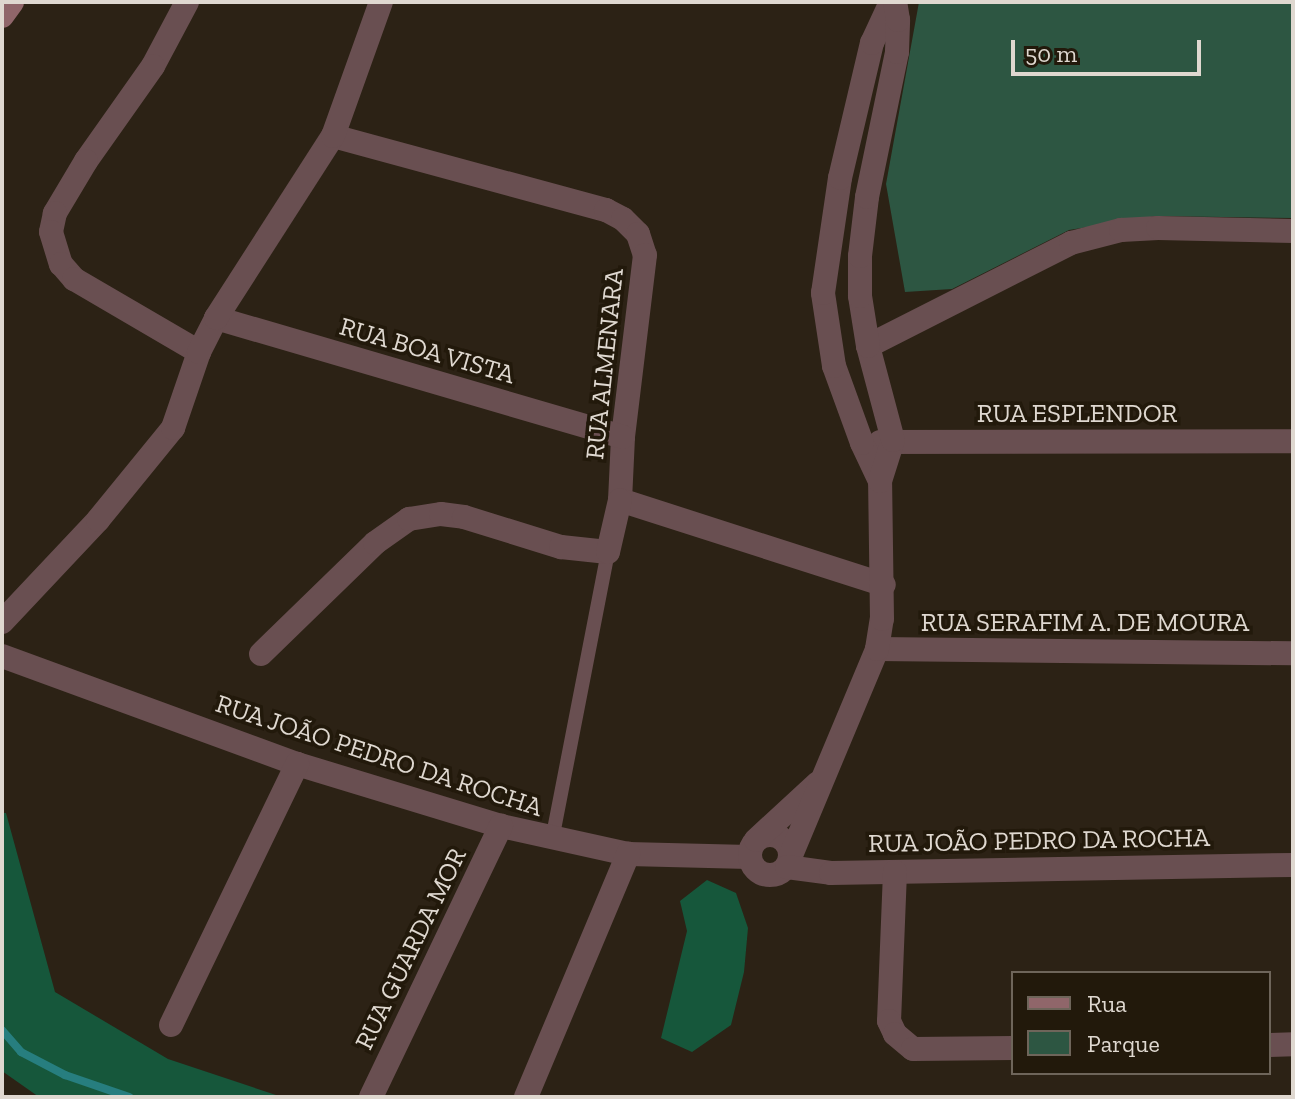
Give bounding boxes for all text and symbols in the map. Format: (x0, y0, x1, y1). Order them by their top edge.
scale bar (1015, 24, 1205, 74)
text: 50 m (1025, 39, 1077, 68)
street label: RUA ALMENARA (579, 266, 631, 462)
street label: RUA BOA VISTA (335, 311, 519, 391)
street label: RUA ESPLENDOR (976, 398, 1178, 430)
street label: RUA SERAFIM A. DE MOURA (920, 607, 1250, 639)
street label: RUA JOÃO PEDRO DA ROCHA (211, 688, 547, 824)
street label: RUA JOÃO PEDRO DA ROCHA (867, 822, 1211, 860)
street label: RUA GUARDA MOR (348, 842, 474, 1056)
legend (1011, 971, 1271, 1075)
text: Rua (1087, 989, 1127, 1018)
text: Parque (1087, 1029, 1160, 1058)

